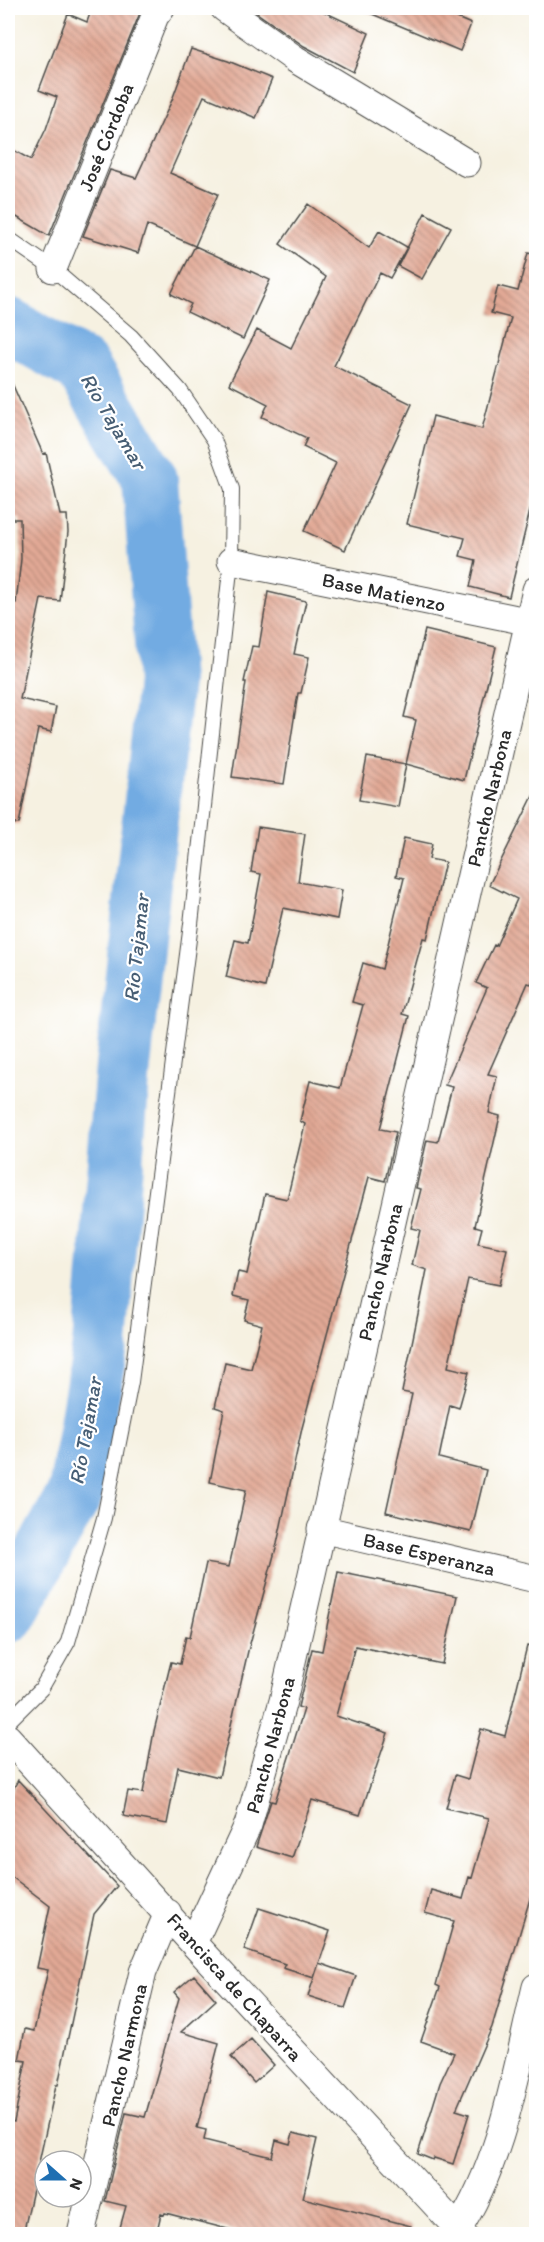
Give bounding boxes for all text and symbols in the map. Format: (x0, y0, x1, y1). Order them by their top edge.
street label: José Córdoba (73, 79, 139, 195)
water label: Río Tajamar (75, 368, 154, 476)
street label: Base Matienzo (320, 567, 448, 617)
street label: Pancho Narbona (461, 727, 517, 869)
water label: Río Tajamar (118, 890, 154, 1003)
street label: Pancho Narbona (352, 1201, 408, 1343)
water label: Río Tajamar (63, 1373, 107, 1486)
street label: Base Esperanza (361, 1527, 497, 1581)
street label: Pancho Narbona (240, 1674, 300, 1816)
street label: Francisca de Chaparra (162, 1908, 308, 2067)
street label: Pancho Narmona (96, 1981, 152, 2129)
north arrow (33, 2149, 93, 2209)
text: N (66, 2176, 87, 2193)

